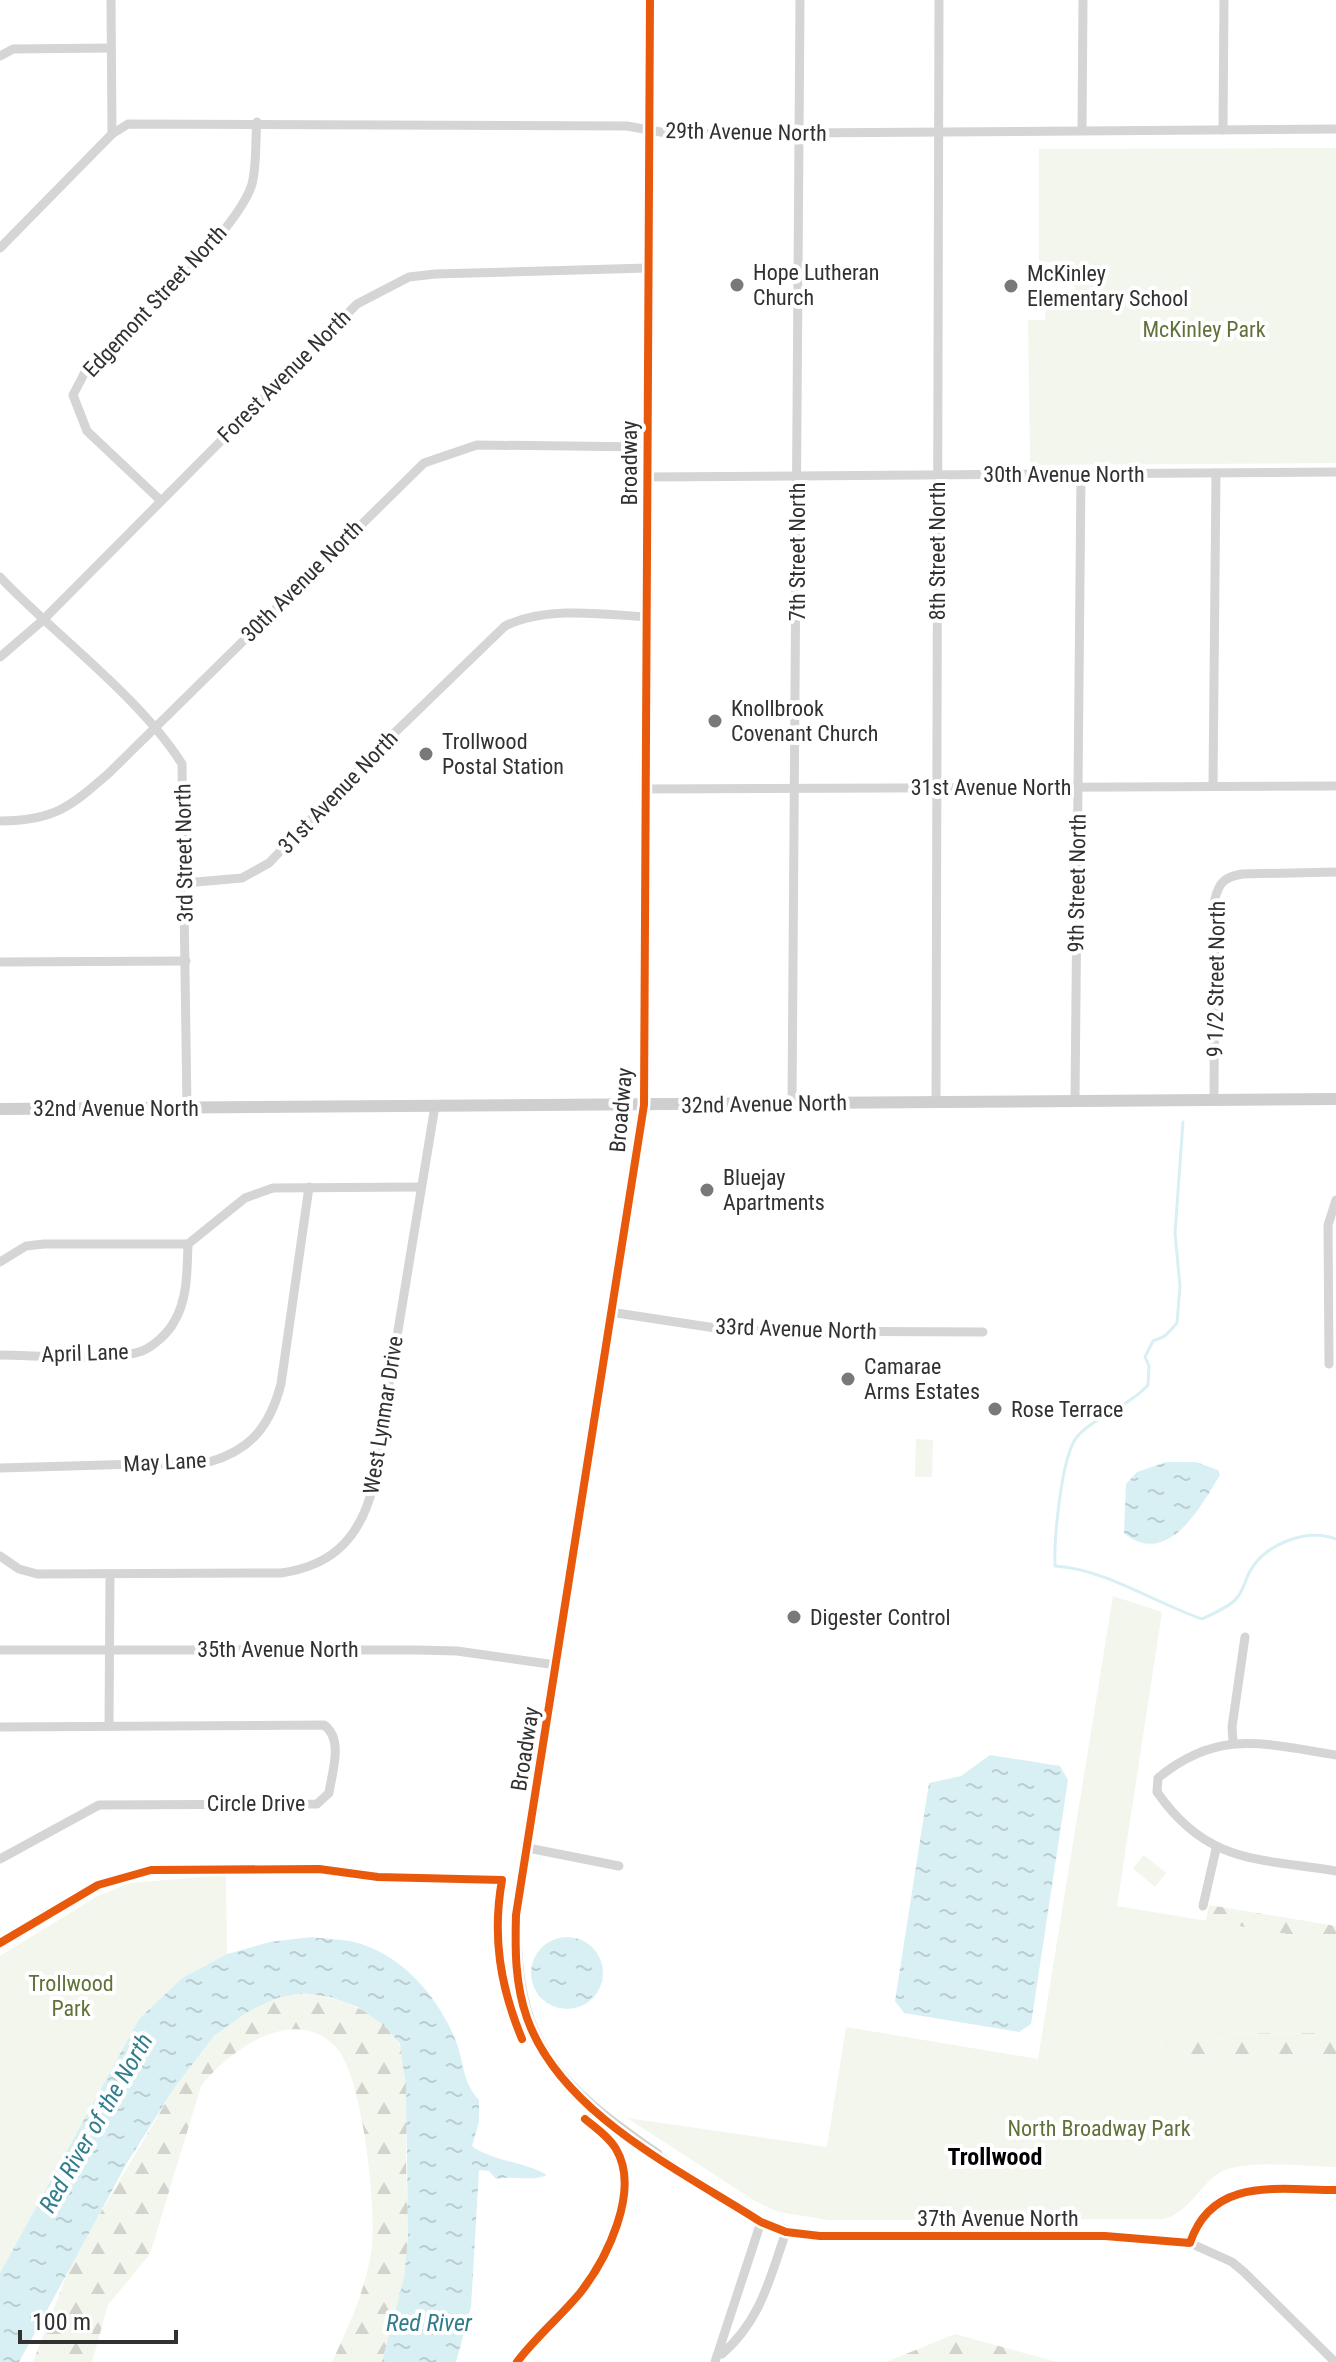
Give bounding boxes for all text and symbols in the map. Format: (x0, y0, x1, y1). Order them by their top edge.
street label: 29th Avenue North (665, 118, 827, 146)
street label: Edgemont Street North (78, 220, 232, 382)
place label: Hope Lutheran Church (753, 260, 879, 310)
place label: McKinley Elementary School (1027, 261, 1188, 311)
marker: Hope Lutheran Church (728, 276, 746, 294)
marker: McKinley Elementary School (1002, 277, 1020, 295)
street label: Forest Avenue North (212, 304, 356, 448)
park label: McKinley Park (1142, 317, 1266, 342)
street label: Broadway (617, 421, 642, 505)
street label: 30th Avenue North (983, 462, 1145, 487)
street label: 8th Street North (925, 482, 950, 620)
street label: 7th Street North (785, 483, 810, 621)
street label: 30th Avenue North (236, 515, 368, 647)
place label: Knollbrook Covenant Church (731, 696, 878, 746)
marker: Knollbrook Covenant Church (706, 712, 724, 730)
street label: 31st Avenue North (273, 725, 403, 859)
place label: Trollwood Postal Station (442, 729, 564, 779)
marker: Trollwood Postal Station (417, 745, 435, 763)
street label: 31st Avenue North (911, 775, 1071, 800)
street label: 3rd Street North (170, 783, 198, 923)
street label: 9th Street North (1063, 813, 1091, 953)
street label: 9 1/2 Street North (1202, 901, 1230, 1057)
street label: Broadway (605, 1067, 637, 1153)
street label: 32nd Avenue North (681, 1090, 847, 1118)
street label: 32nd Avenue North (33, 1096, 199, 1121)
place label: Bluejay Apartments (723, 1165, 825, 1215)
marker: Bluejay Apartments (698, 1181, 716, 1199)
street label: 33rd Avenue North (715, 1314, 877, 1344)
street label: West Lynmar Drive (358, 1334, 408, 1496)
street label: April Lane (41, 1339, 129, 1367)
place label: Camarae Arms Estates (864, 1354, 980, 1404)
marker: Camarae Arms Estates (839, 1370, 857, 1388)
place label: Rose Terrace (1011, 1397, 1123, 1422)
marker: Rose Terrace (986, 1400, 1004, 1418)
street label: May Lane (123, 1447, 207, 1477)
place label: Digester Control (810, 1605, 951, 1630)
marker: Digester Control (785, 1608, 803, 1626)
street label: 35th Avenue North (197, 1637, 359, 1662)
street label: Broadway (506, 1705, 544, 1793)
street label: Circle Drive (207, 1791, 305, 1816)
park label: Trollwood Park (28, 1971, 114, 2021)
water label: Red River of the North (33, 2028, 159, 2218)
park label: North Broadway Park (1007, 2116, 1191, 2141)
district label: Trollwood (948, 2143, 1042, 2171)
street label: 37th Avenue North (917, 2206, 1079, 2231)
scale bar (20, 2294, 176, 2344)
text: 100 m (32, 2308, 91, 2336)
water label: Red River (386, 2309, 473, 2337)

